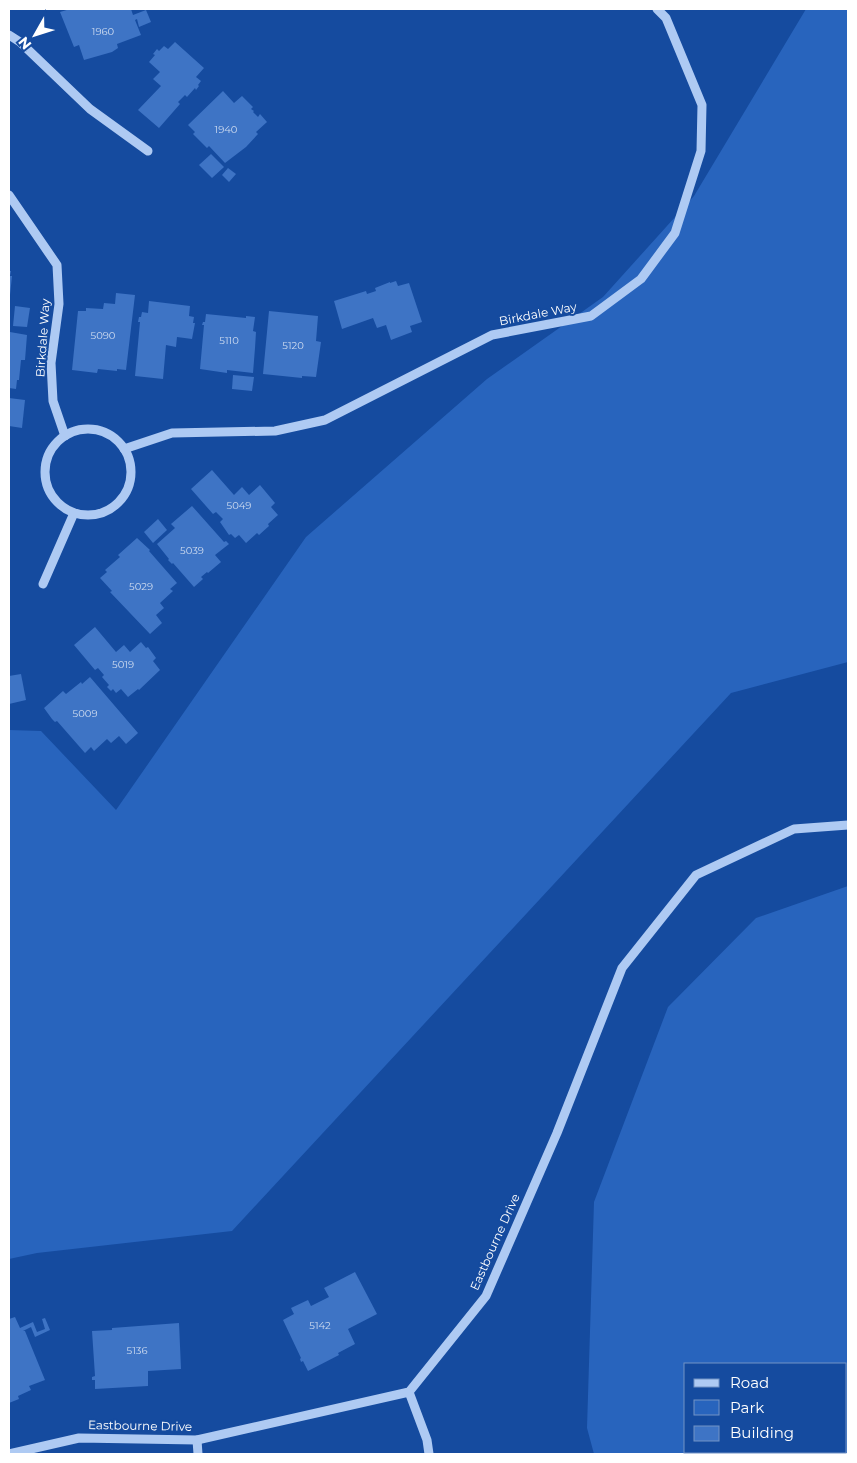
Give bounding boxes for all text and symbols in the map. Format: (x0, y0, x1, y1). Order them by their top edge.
north arrow (10, 10, 60, 60)
house number: 1960 (92, 25, 115, 38)
text: N (14, 33, 35, 53)
house number: 1940 (215, 123, 238, 136)
street label: Birkdale Way (32, 298, 53, 378)
street label: Birkdale Way (498, 299, 578, 328)
house number: 5090 (91, 329, 116, 342)
house number: 5110 (219, 334, 239, 347)
house number: 5120 (282, 339, 304, 352)
house number: 5049 (227, 499, 251, 512)
house number: 5039 (180, 544, 204, 557)
house number: 5029 (129, 580, 153, 593)
house number: 5019 (112, 658, 134, 671)
house number: 5009 (73, 707, 98, 720)
street label: Eastbourne Drive (467, 1191, 523, 1292)
house number: 5142 (309, 1319, 331, 1332)
house number: 5136 (127, 1344, 148, 1357)
legend (684, 1363, 847, 1453)
text: Road (730, 1373, 769, 1392)
text: Park (730, 1398, 764, 1417)
street label: Eastbourne Drive (88, 1417, 192, 1434)
text: Building (730, 1423, 794, 1442)

